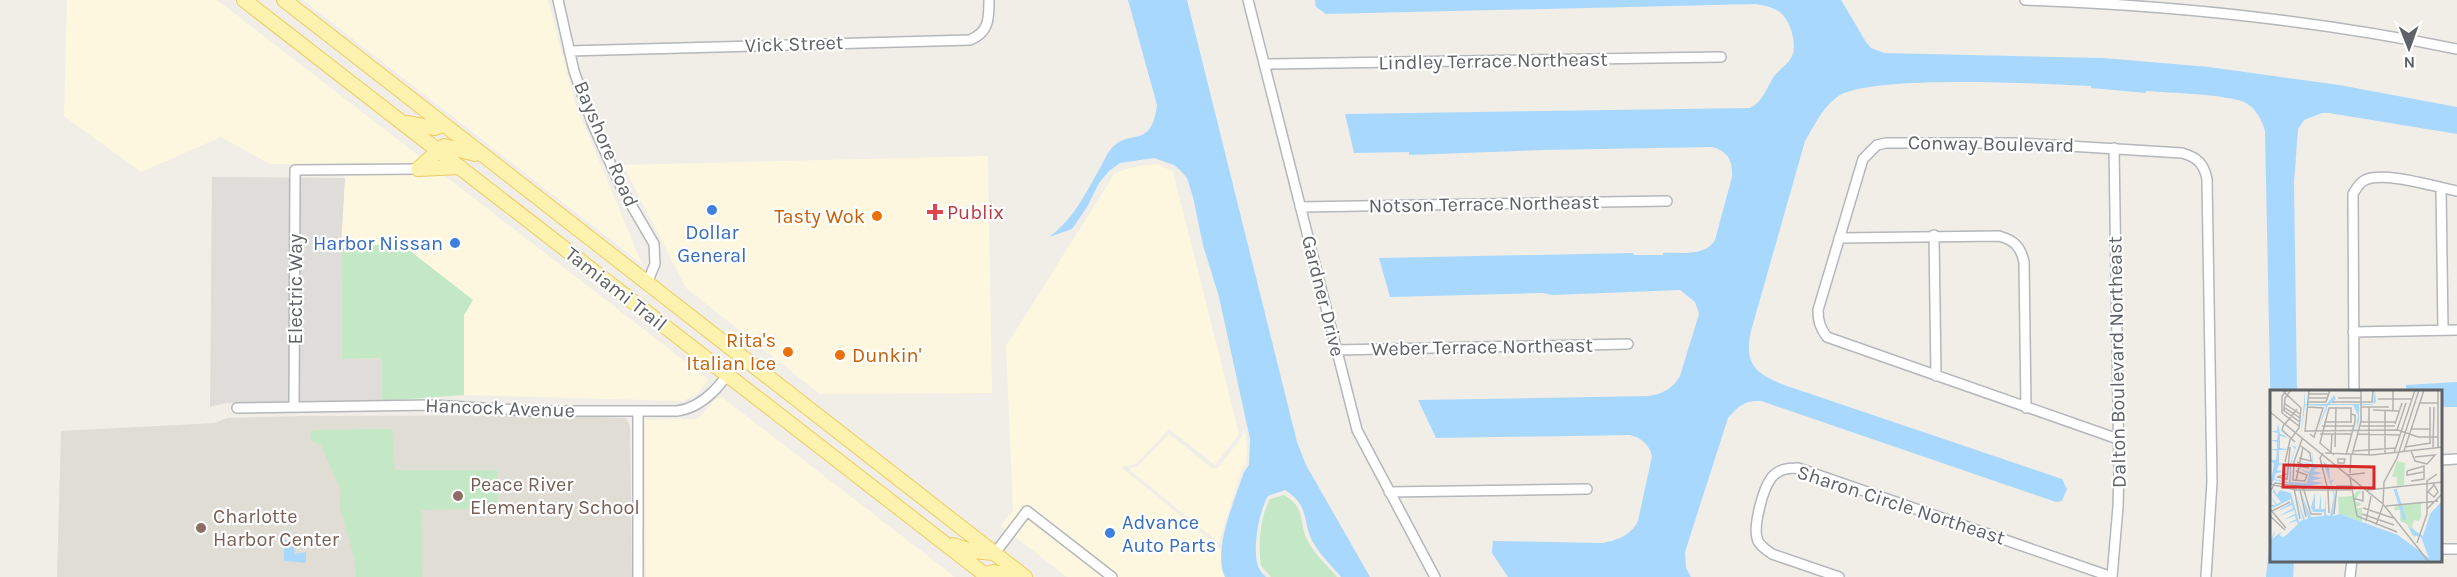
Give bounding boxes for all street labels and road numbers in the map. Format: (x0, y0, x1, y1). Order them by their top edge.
street label: Vick Street (744, 31, 844, 57)
street label: Lindley Terrace Northeast (1378, 47, 1608, 75)
street label: Bayshore Road (569, 78, 643, 210)
street label: Conway Boulevard (1908, 131, 2074, 157)
street label: Notson Terrace Northeast (1368, 190, 1600, 218)
street label: Gardner Drive (1297, 233, 1349, 359)
street label: Electric Way (284, 234, 307, 344)
street label: Dalton Boulevard Northeast (2103, 235, 2131, 488)
street label: Tamiami Trail (561, 242, 671, 336)
street label: Weber Terrace Northeast (1371, 334, 1594, 360)
street label: Hancock Avenue (425, 394, 575, 422)
street label: Sharon Circle Northeast (1794, 460, 2008, 550)

